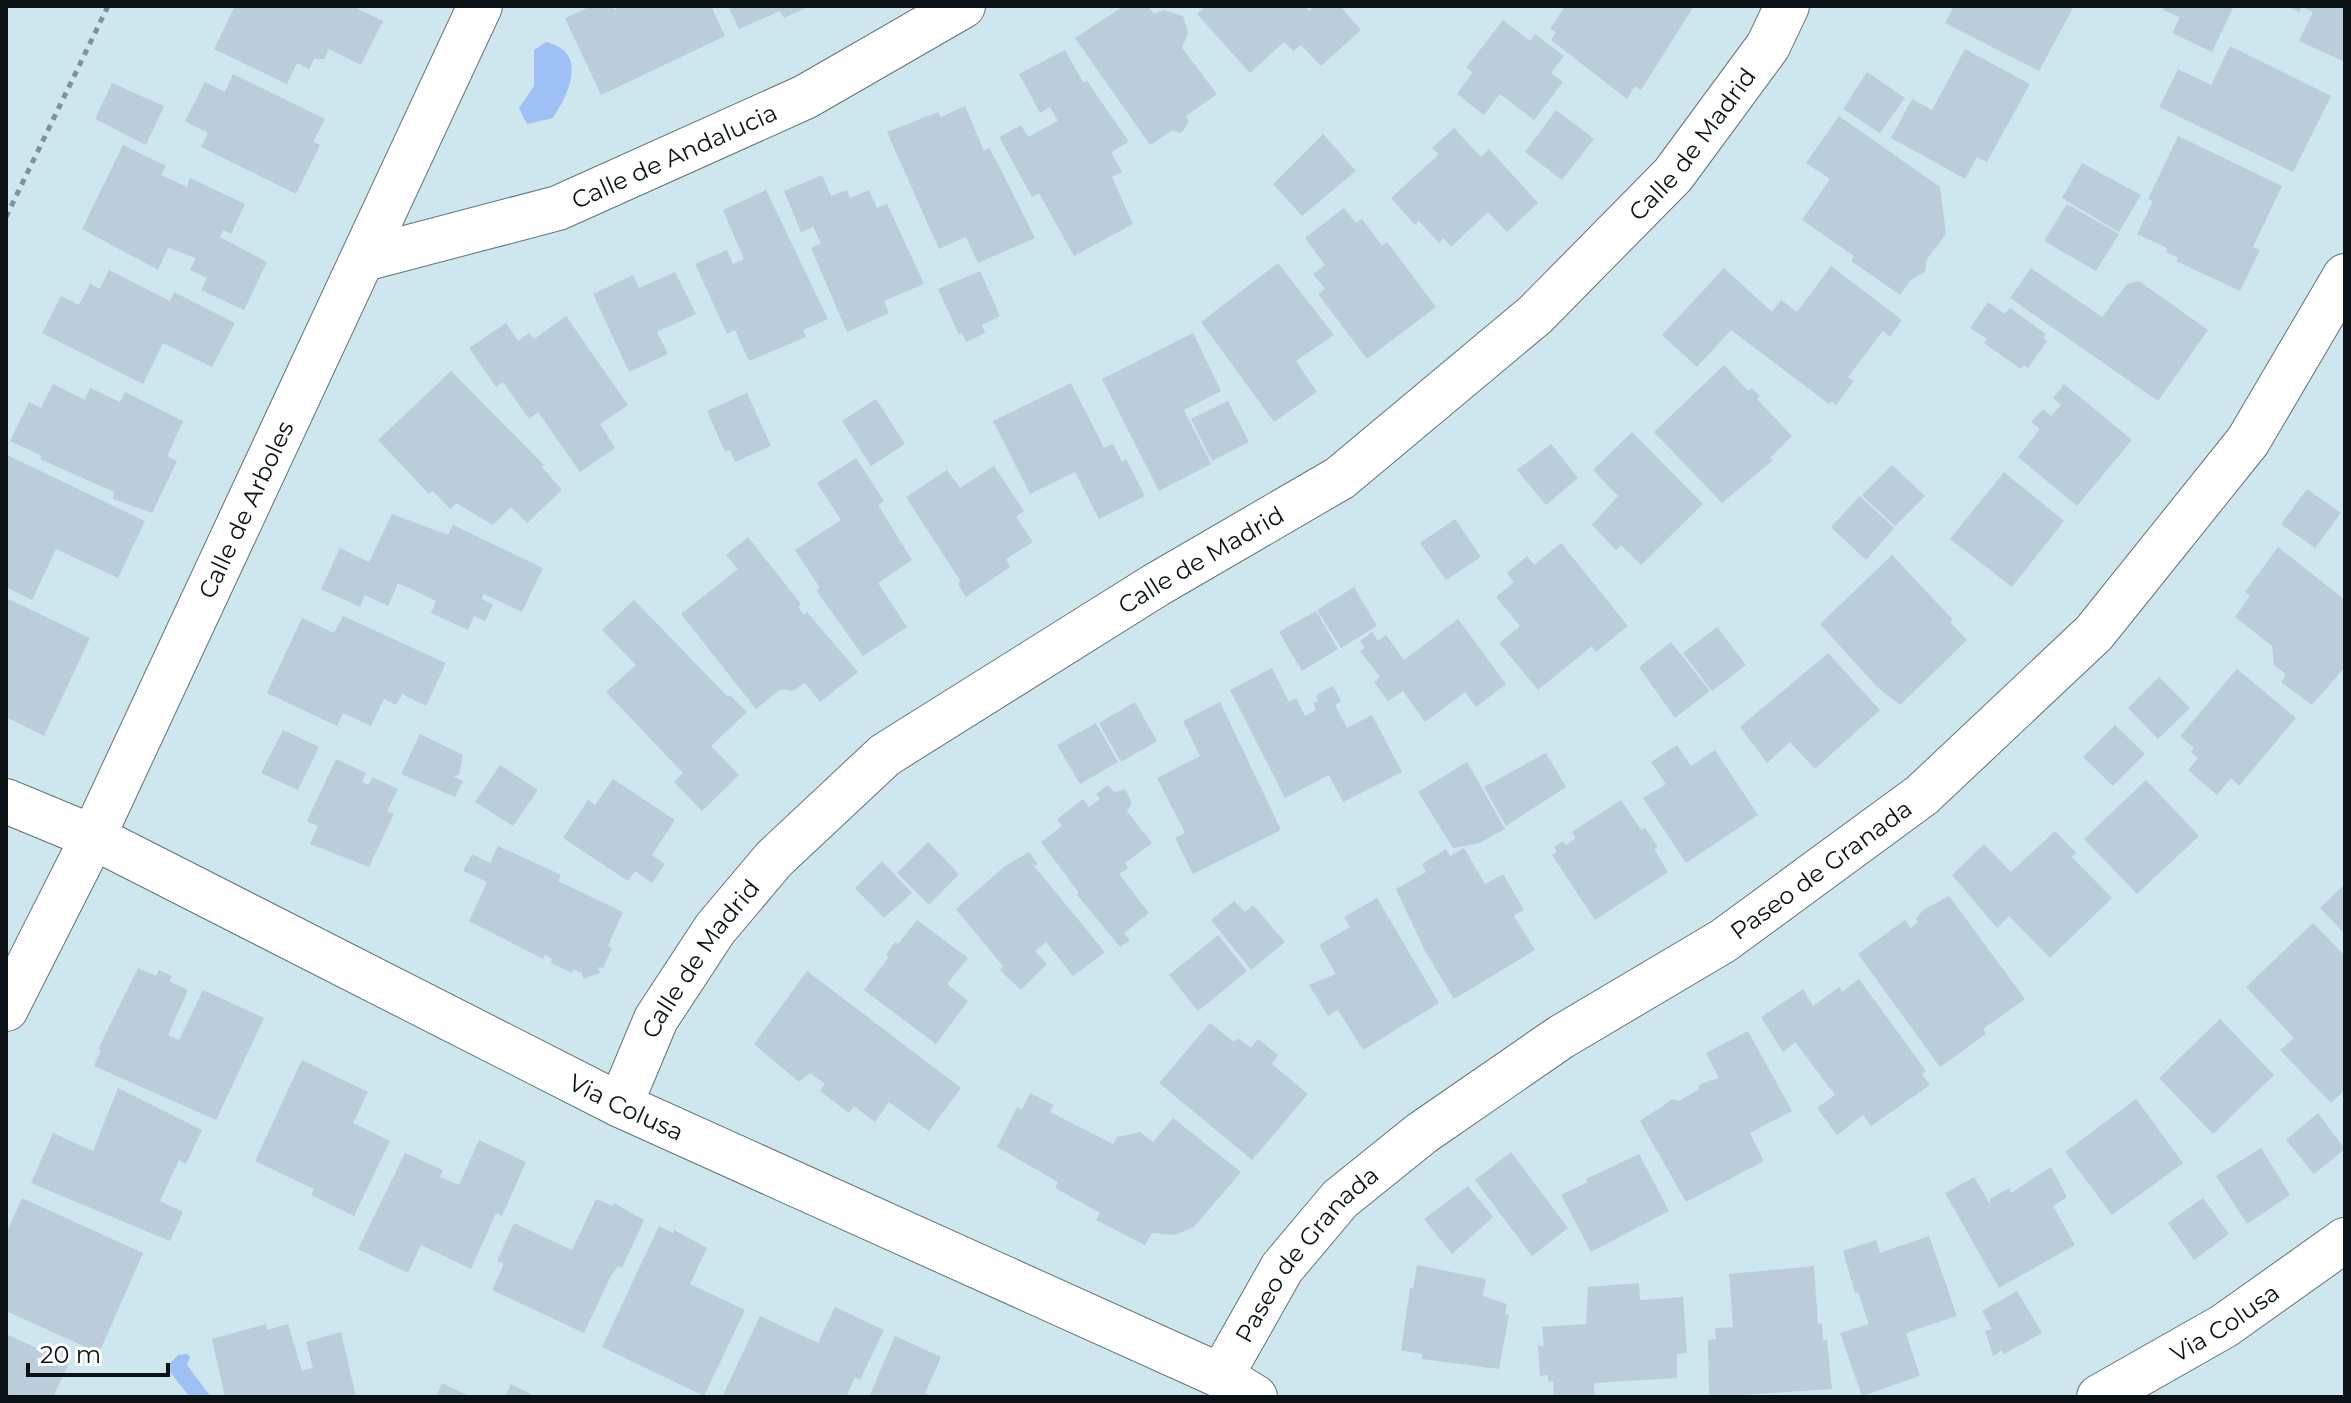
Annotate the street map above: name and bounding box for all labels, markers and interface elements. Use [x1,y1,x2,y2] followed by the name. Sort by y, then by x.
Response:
[1622,62,1762,226] street label: Calle de Madrid
[567,97,782,215] street label: Calle de Andalucia
[192,416,299,603] street label: Calle de Arboles
[1113,499,1289,620] street label: Calle de Madrid
[1724,793,1917,945] street label: Paseo de Granada
[635,873,765,1042] street label: Calle de Madrid
[564,1067,688,1146] street label: Via Colusa
[1229,1160,1384,1347] street label: Paseo de Granada
[2165,1277,2284,1368] street label: Via Colusa
[28,1327,168,1377] scale bar
[40,1340,101,1369] text: 20 m

